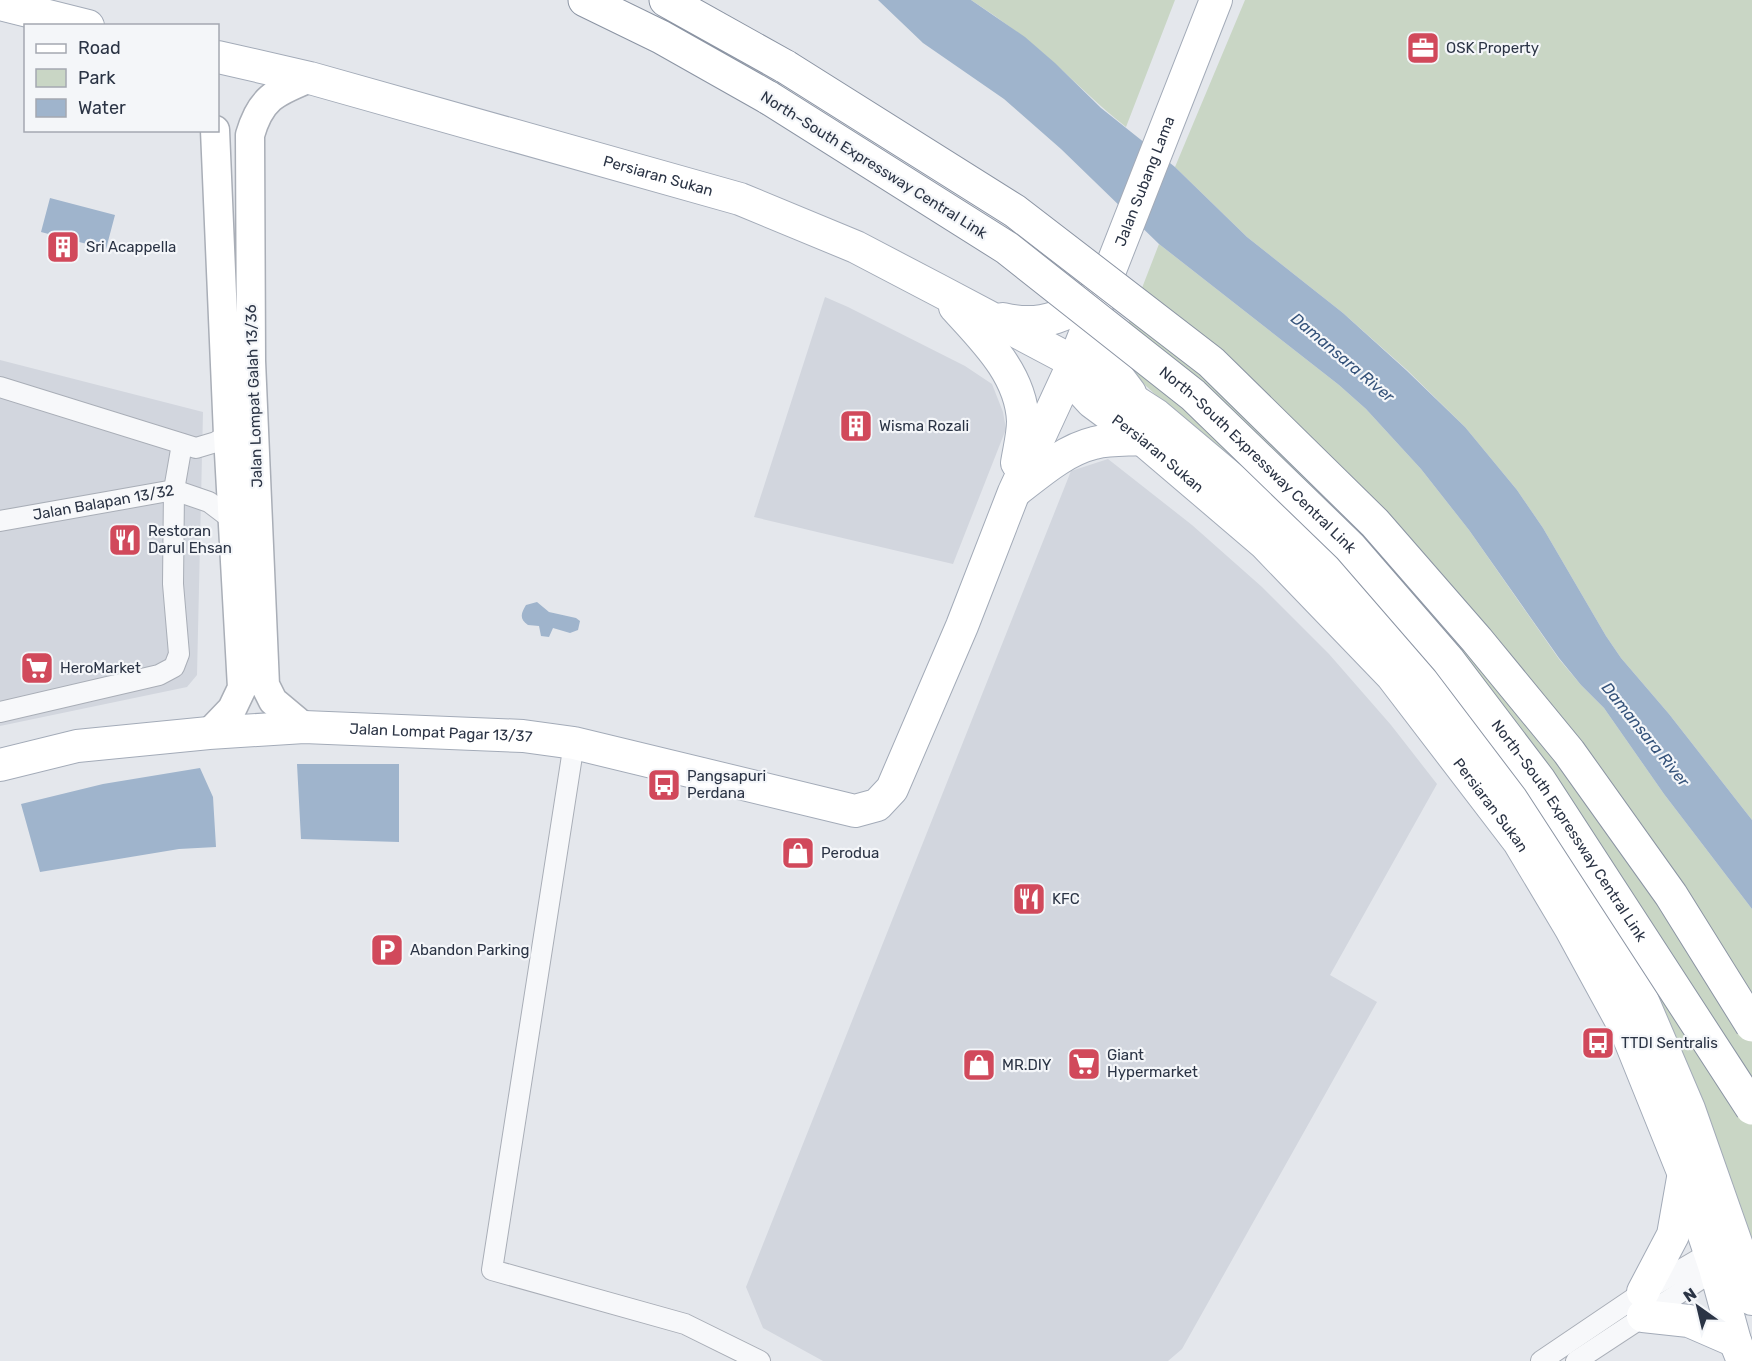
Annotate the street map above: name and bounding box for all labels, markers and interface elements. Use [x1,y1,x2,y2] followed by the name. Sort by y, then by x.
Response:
[24,24,219,132] legend
[1405,30,1441,66] office icon: OSK Property
[78,37,121,59] text: Road
[1446,39,1539,57] place label: OSK Property
[78,67,116,89] text: Park
[757,88,991,243] street label: North–South Expressway Central Link
[78,97,126,119] text: Water
[1111,114,1178,249] street label: Jalan Subang Lama
[601,152,715,200] street label: Persiaran Sukan
[45,229,81,265] building icon: Sri Acappella
[86,238,176,256] place label: Sri Acappella
[242,304,266,488] street label: Jalan Lompat Galah 13/36
[1287,309,1399,407] water label: Damansara River
[1156,363,1360,557] street label: North–South Expressway Central Link
[838,408,874,444] building icon: Wisma Rozali
[1108,411,1207,496] street label: Persiaran Sukan
[879,417,969,435] place label: Wisma Rozali
[31,481,176,524] street label: Jalan Balapan 13/32
[107,522,143,558] restaurant icon: Restoran Darul Ehsan
[148,522,232,557] place label: Restoran Darul Ehsan
[19,650,55,686] supermarket icon: HeroMarket
[60,659,141,677] place label: HeroMarket
[1598,678,1694,791] water label: Damansara River
[1488,716,1651,945] street label: North–South Expressway Central Link
[349,720,534,746] street label: Jalan Lompat Pagar 13/37
[1449,755,1532,855] street label: Persiaran Sukan
[646,767,682,803] bus stop icon: Pangsapuri Perdana
[687,767,766,802] place label: Pangsapuri Perdana
[780,835,816,871] shop icon: Perodua
[821,844,879,862] place label: Perodua
[1011,881,1047,917] restaurant icon: KFC
[1052,890,1080,908] place label: KFC
[369,932,405,968] parking icon: Abandon Parking
[410,941,530,959] place label: Abandon Parking
[1580,1025,1616,1061] bus stop icon: TTDI Sentralis
[1621,1034,1718,1052] place label: TTDI Sentralis
[1066,1046,1102,1082] supermarket icon: Giant Hypermarket
[1107,1046,1198,1081] place label: Giant Hypermarket
[961,1047,997,1083] shop icon: MR.DIY
[1002,1056,1052,1074] place label: MR.DIY
[1668,1277,1728,1337] north arrow
[1680,1284,1700,1306] text: N

